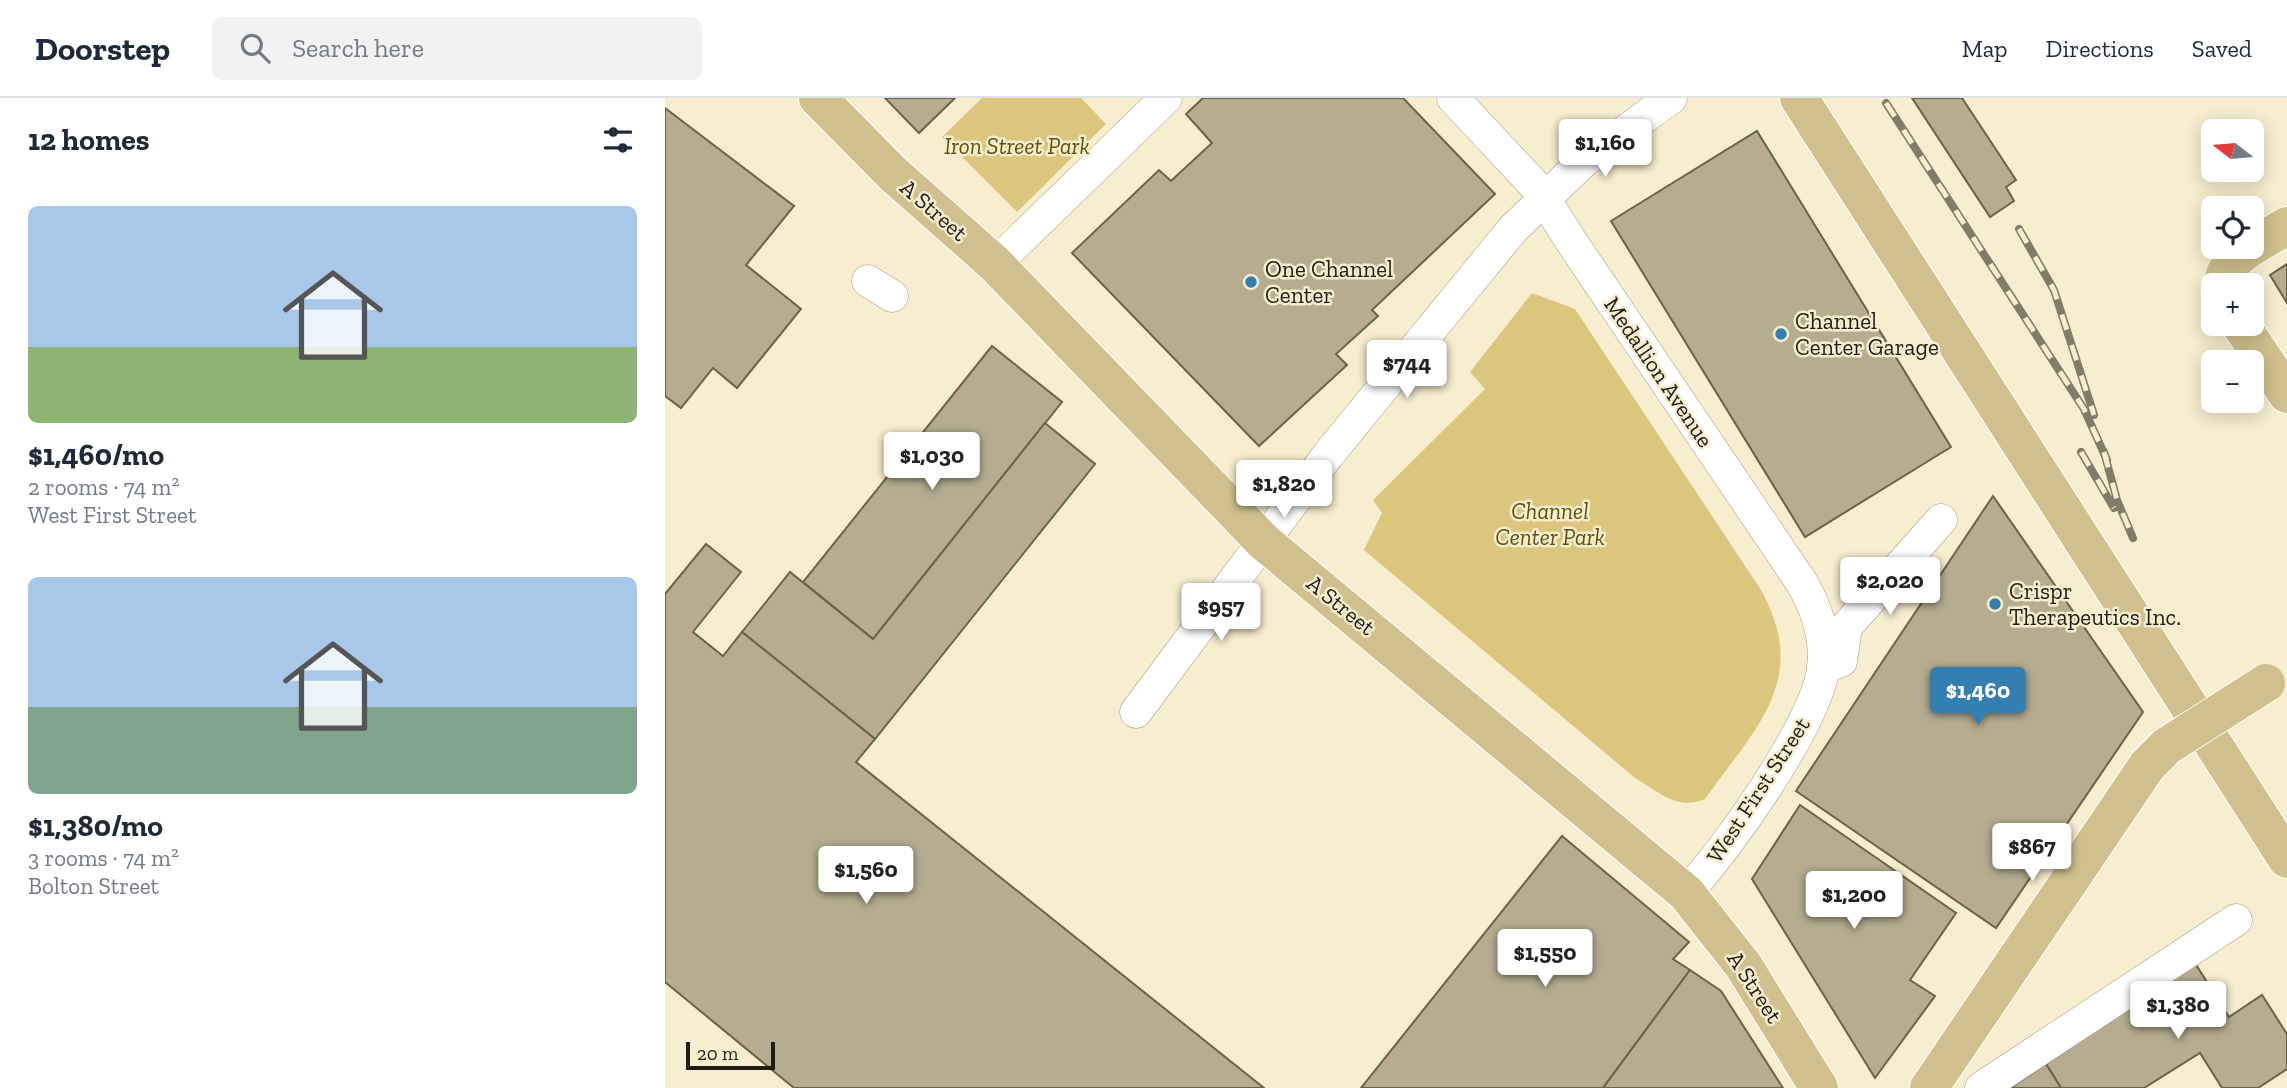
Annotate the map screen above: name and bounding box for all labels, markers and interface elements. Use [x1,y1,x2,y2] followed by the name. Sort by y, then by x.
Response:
[212,17,702,80] search box
[35,29,170,68] text: Doorstep
[236,29,274,67] icon: search
[292,32,424,64] text: Search here
[1962,34,2008,63] text: Map
[2046,34,2154,63] text: Directions
[2192,34,2252,63] text: Saved
[2201,119,2265,182] north arrow
[2201,119,2264,413] map controls
[1548,120,1662,179] pin: $1,160
[599,121,637,159] icon: filters
[28,122,150,158] text: 12 homes
[1575,128,1635,156] text: $1,160
[944,132,1090,160] park label: Iron Street Park
[895,173,974,247] street label: A Street
[2201,196,2264,259] button: locate
[270,252,396,378] icon: home
[1265,255,1393,309] place label: One Channel Center
[2201,273,2264,336] button: +
[1243,274,1259,290] marker: One Channel Center
[1598,291,1720,453] street label: Medallion Avenue
[1795,307,1939,361] place label: Channel Center Garage
[1773,326,1789,342] marker: Channel Center Garage
[1366,341,1448,400] pin: $744
[1383,349,1431,377] text: $744
[2201,350,2264,413] button: −
[875,432,989,492] pin: $1,030
[28,437,164,473] text: $1,460/mo
[900,441,964,469] text: $1,030
[1227,460,1341,520] pin: $1,820
[1252,469,1316,497] text: $1,820
[28,473,179,501] text: 2 rooms · 74 m²
[1495,497,1605,551] park label: Channel Center Park
[28,501,196,529] text: West First Street
[1833,558,1947,617] pin: $2,020
[1856,566,1924,594] text: $2,020
[1301,569,1381,641] street label: A Street
[2009,577,2181,631] place label: Crispr Therapeutics Inc.
[1180,584,1262,643] pin: $957
[1198,592,1245,620] text: $957
[1987,596,2003,612] marker: Crispr Therapeutics Inc.
[270,623,396,749] icon: home
[1921,668,2035,727] pin: $1,460
[1946,676,2010,704] text: $1,460
[1700,711,1816,868] street label: West First Street
[28,808,163,844] text: $1,380/mo
[1991,824,2073,883] pin: $867
[2008,832,2056,860] text: $867
[28,844,179,872] text: 3 rooms · 74 m²
[809,846,923,906] pin: $1,560
[834,855,898,883] text: $1,560
[28,872,159,900] text: Bolton Street
[1797,872,1911,931] pin: $1,200
[1822,880,1886,908] text: $1,200
[1488,930,1602,989] pin: $1,550
[1514,938,1576,966] text: $1,550
[1721,946,1789,1029] street label: A Street
[2121,982,2235,1041] pin: $1,380
[2146,990,2210,1018] text: $1,380
[686,1039,775,1071] scale bar
[697,1042,738,1065] text: 20 m

